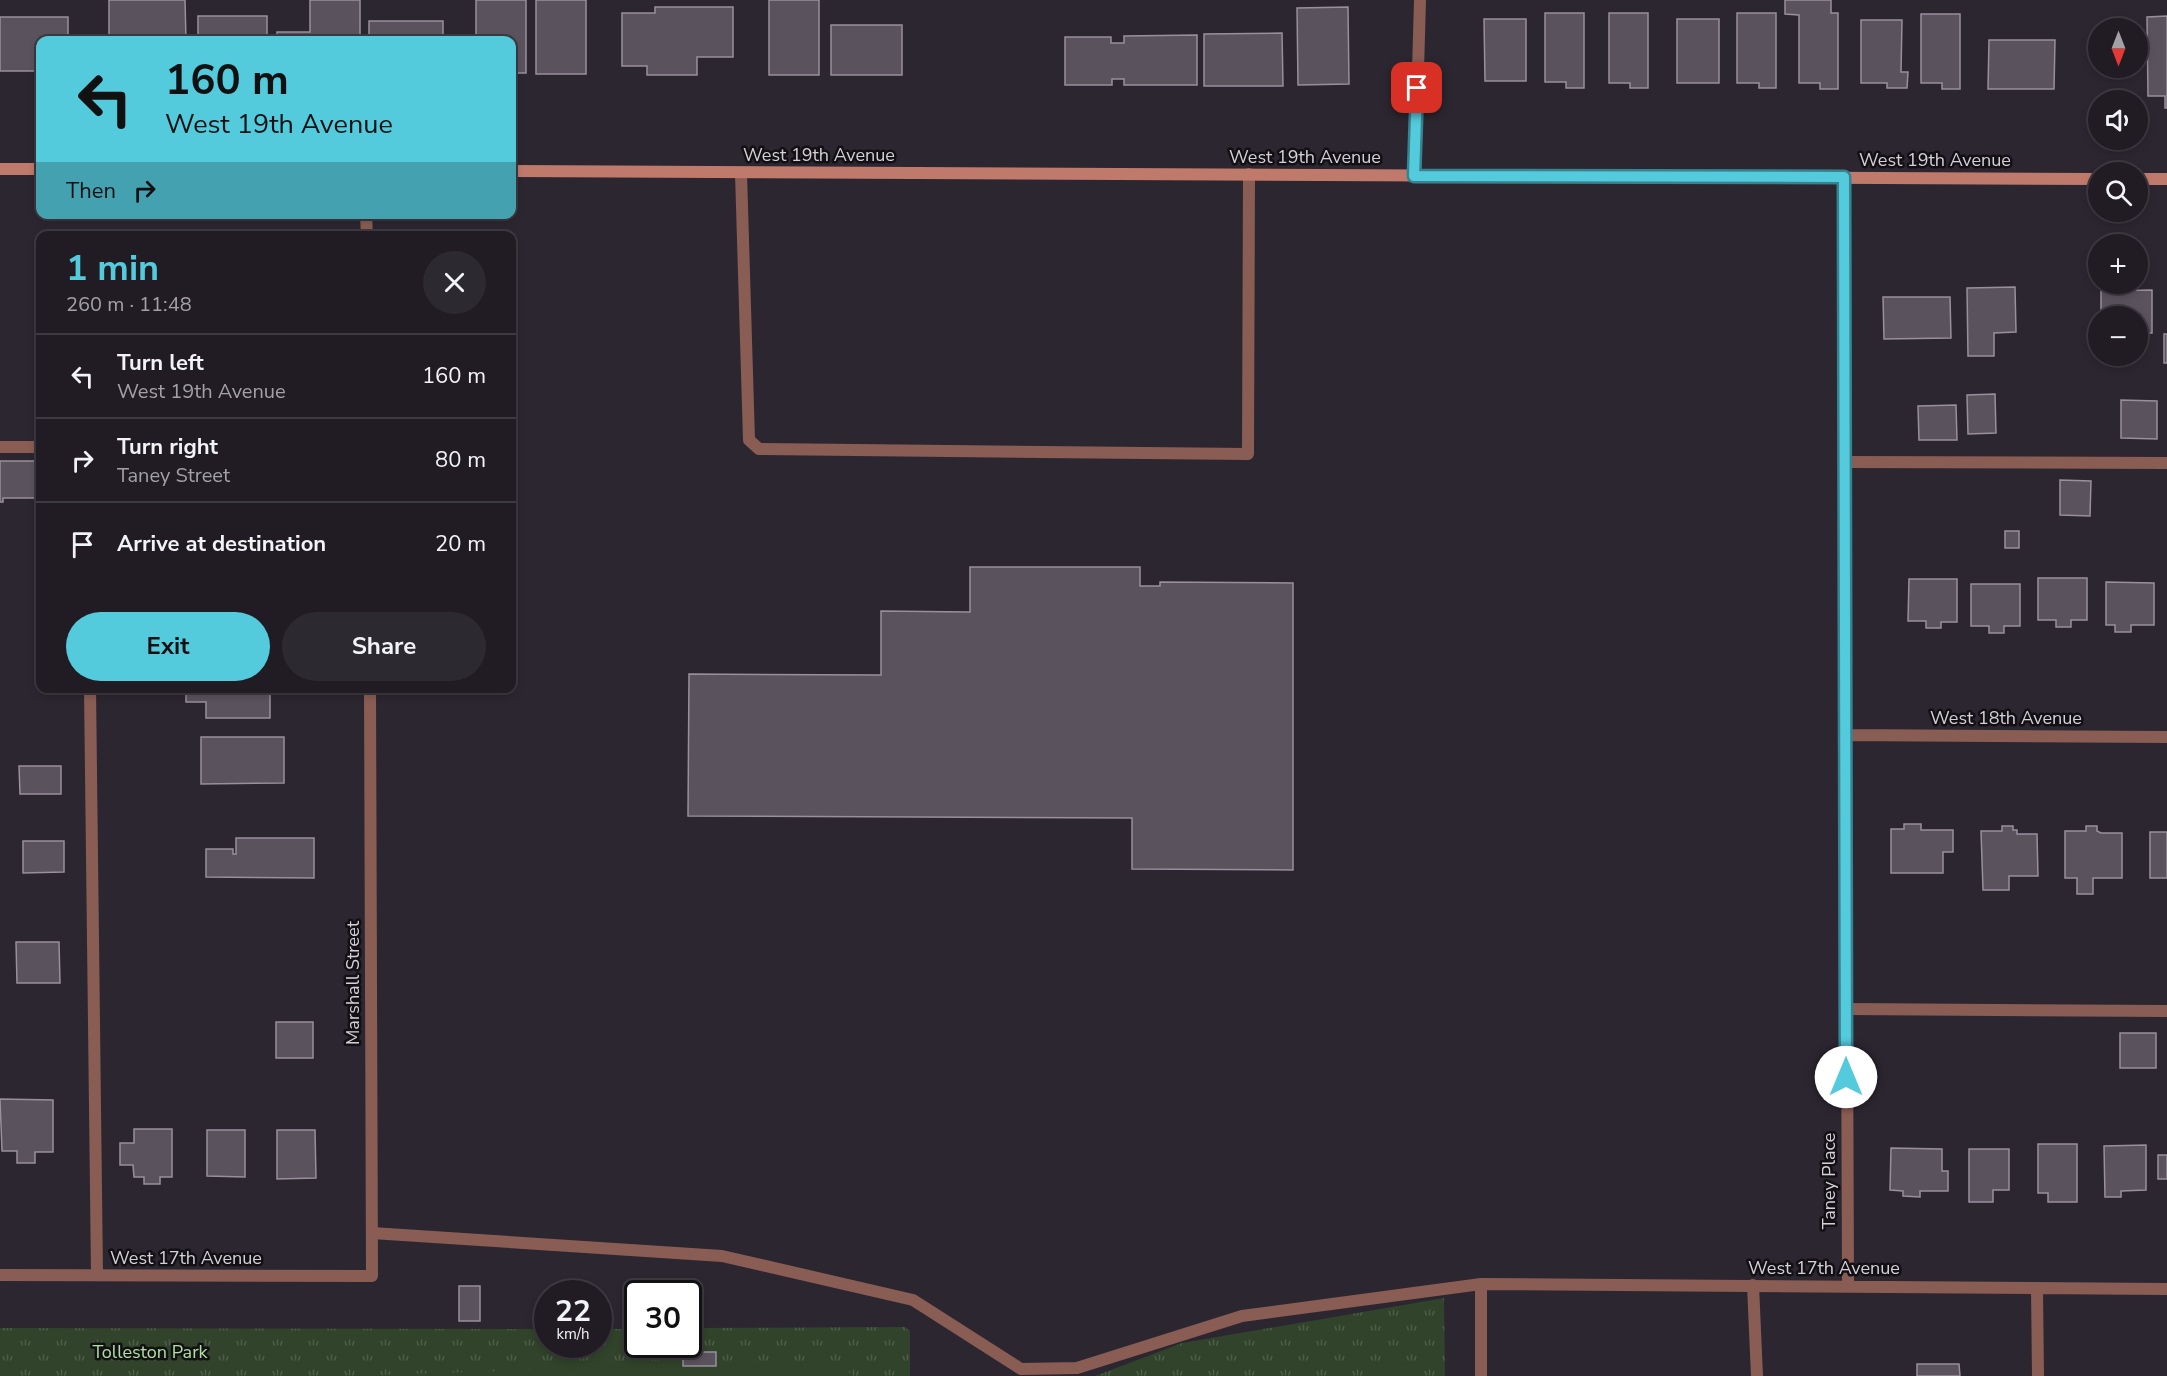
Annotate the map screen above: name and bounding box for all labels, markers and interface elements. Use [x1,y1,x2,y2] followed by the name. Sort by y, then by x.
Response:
[2088,18,2148,78] north arrow
[2088,18,2148,366] map controls
[165,52,289,109] text: 160 m
[66,60,144,138] icon: left
[1391,62,1442,113] pin
[1400,71,1433,104] icon: arrive
[2088,90,2148,150] button: sound
[165,106,393,143] text: West 19th Avenue
[743,143,895,167] street label: West 19th Avenue
[1229,145,1381,169] street label: West 19th Avenue
[1859,148,2011,172] street label: West 19th Avenue
[2088,162,2148,222] button: search
[128,174,161,207] icon: right
[66,176,116,206] text: Then
[2088,234,2148,294] button: +
[66,244,159,293] text: 1 min
[423,251,486,314] button: close
[66,291,192,318] text: 260 m · 11:48
[2088,306,2148,366] button: −
[117,348,204,378] text: Turn left
[66,360,99,393] icon: left
[422,361,486,391] text: 160 m
[117,378,286,405] text: West 19th Avenue
[117,432,218,462] text: Turn right
[66,444,99,477] icon: right
[435,445,486,475] text: 80 m
[117,462,230,489] text: Taney Street
[66,528,99,561] icon: arrive
[117,529,326,559] text: Arrive at destination
[435,529,486,559] text: 20 m
[66,612,270,681] button: Exit
[282,612,486,681] button: Share
[1930,706,2082,730] street label: West 18th Avenue
[341,920,365,1045] street label: Marshall Street
[1814,1045,1878,1109] position arrow
[1817,1133,1841,1229] street label: Taney Place
[110,1246,262,1270] street label: West 17th Avenue
[1748,1256,1900,1280] street label: West 17th Avenue
[624,1280,702,1358] speed limit sign: 30
[555,1291,591,1332] text: 22
[556,1324,590,1344] text: km/h
[92,1340,209,1364] park label: Tolleston Park

